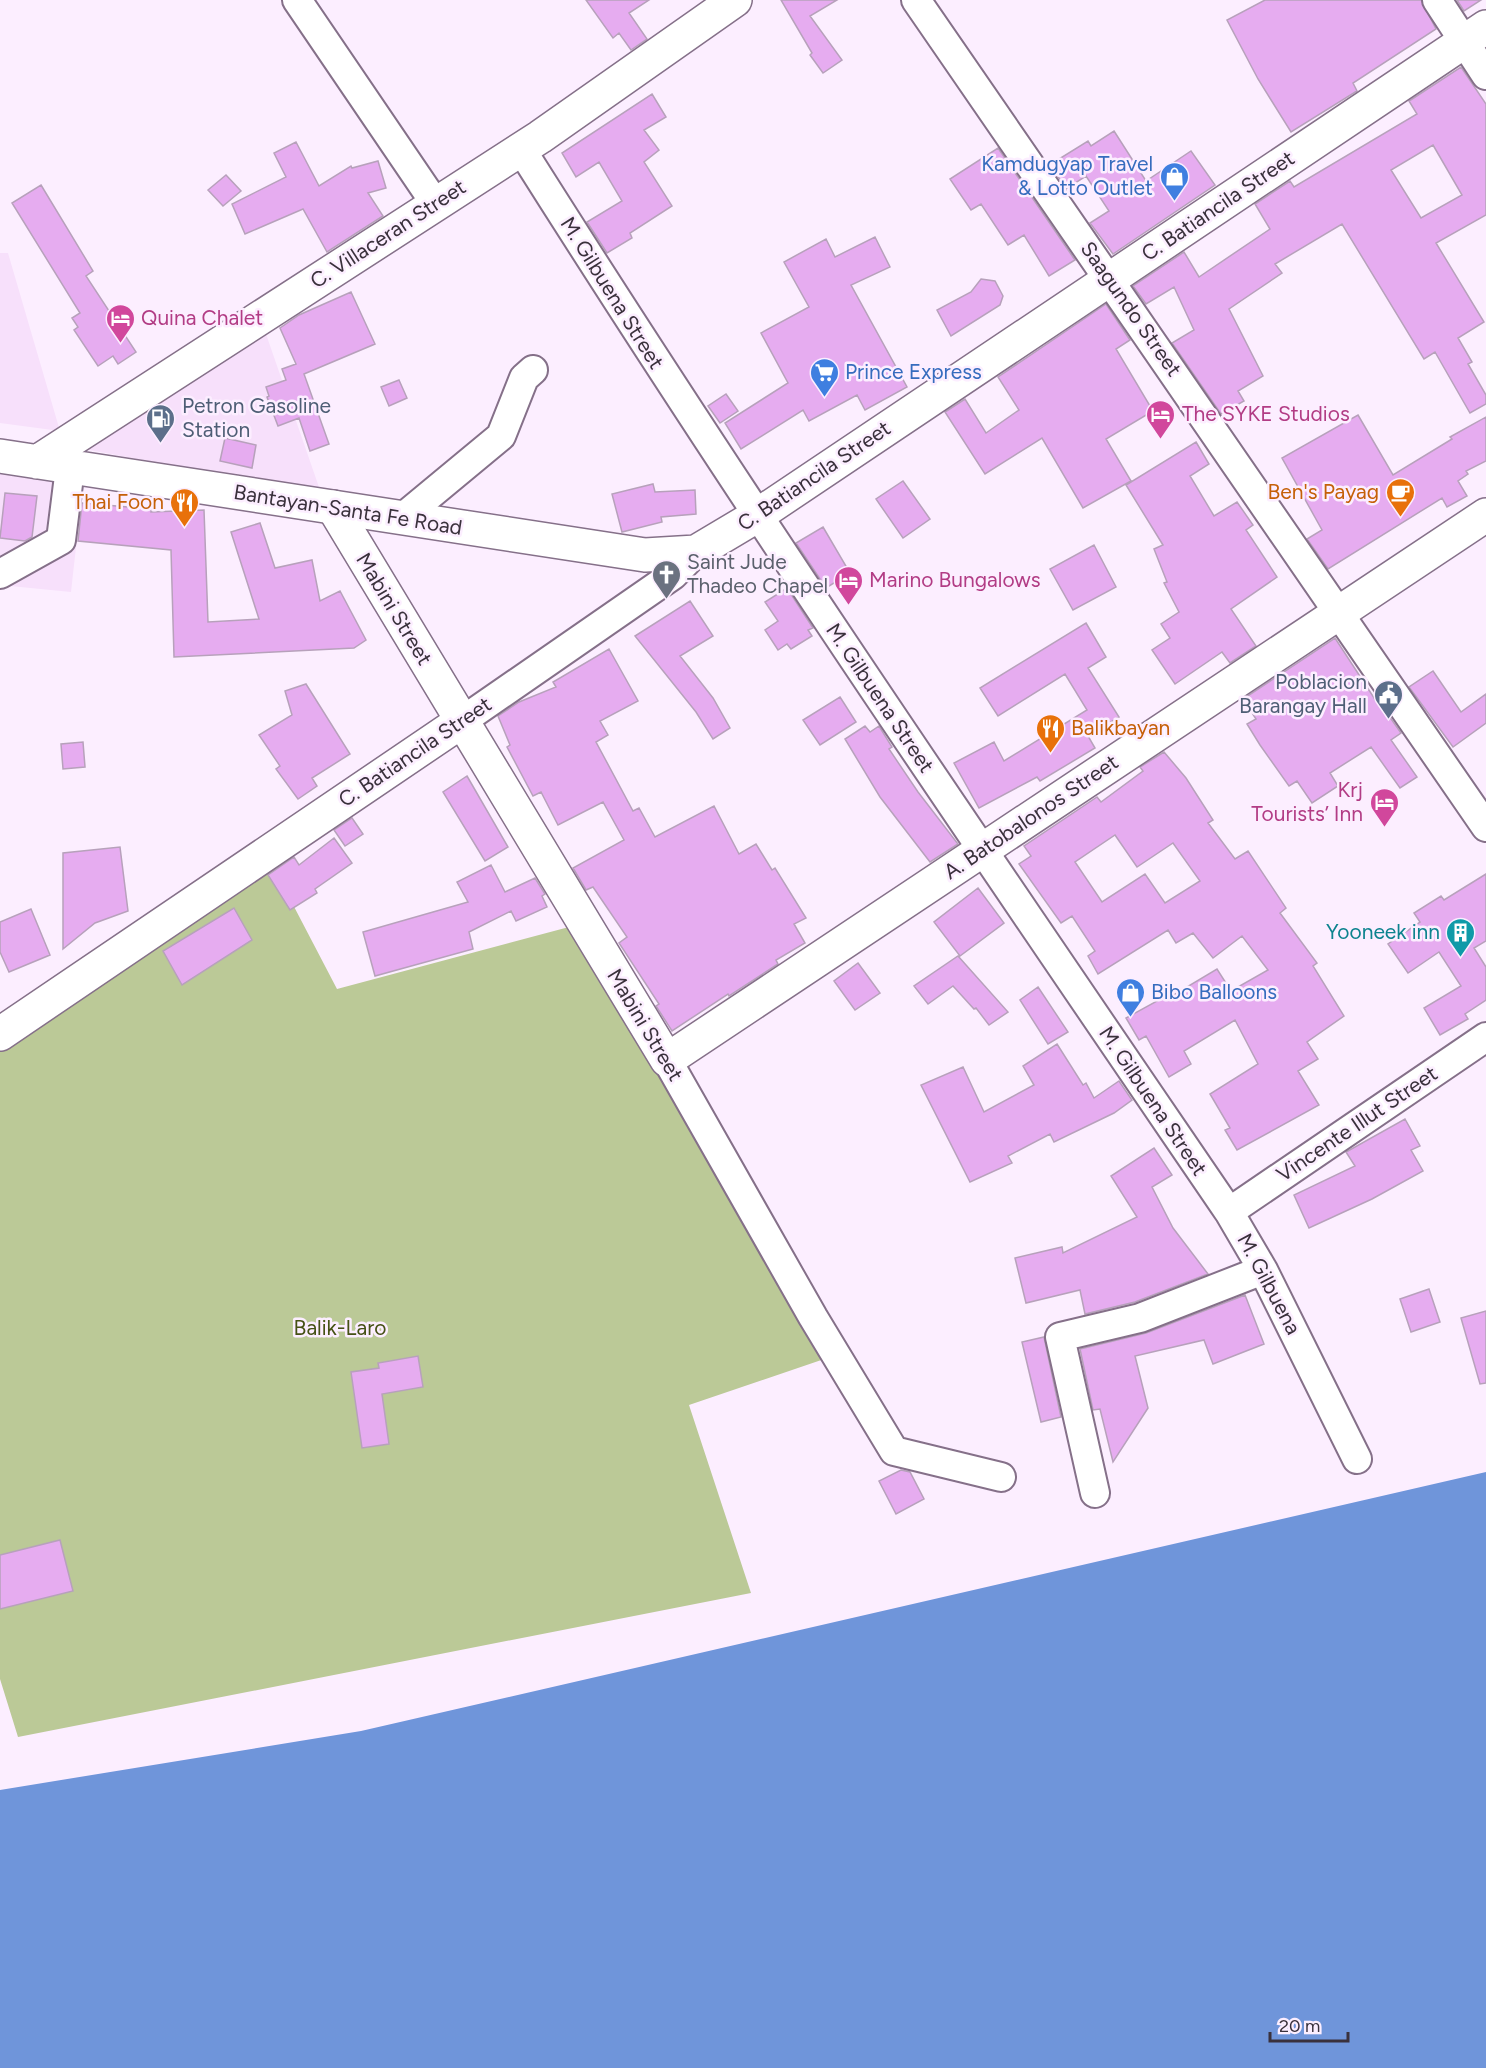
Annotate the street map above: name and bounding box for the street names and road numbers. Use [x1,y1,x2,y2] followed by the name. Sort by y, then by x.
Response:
[1137,145,1299,266] street label: C. Batiancila Street
[305,174,470,293] street label: C. Villaceran Street
[556,212,669,373] street label: M. Gilbuena Street
[1076,237,1187,381] street label: Saagundo Street
[733,415,895,536] street label: C. Batiancila Street
[232,479,464,540] street label: Bantayan-Santa Fe Road
[351,548,438,669] street label: Mabini Street
[821,618,940,777] street label: M. Gilbuena Street
[334,691,496,812] street label: C. Batiancila Street
[939,749,1123,884] street label: A. Batobalonos Street
[602,964,689,1085] street label: Mabini Street
[1094,1021,1213,1180] street label: M. Gilbuena Street
[1271,1060,1442,1187] street label: Vincente Illut Street
[1232,1229,1306,1339] street label: M. Gilbuena

